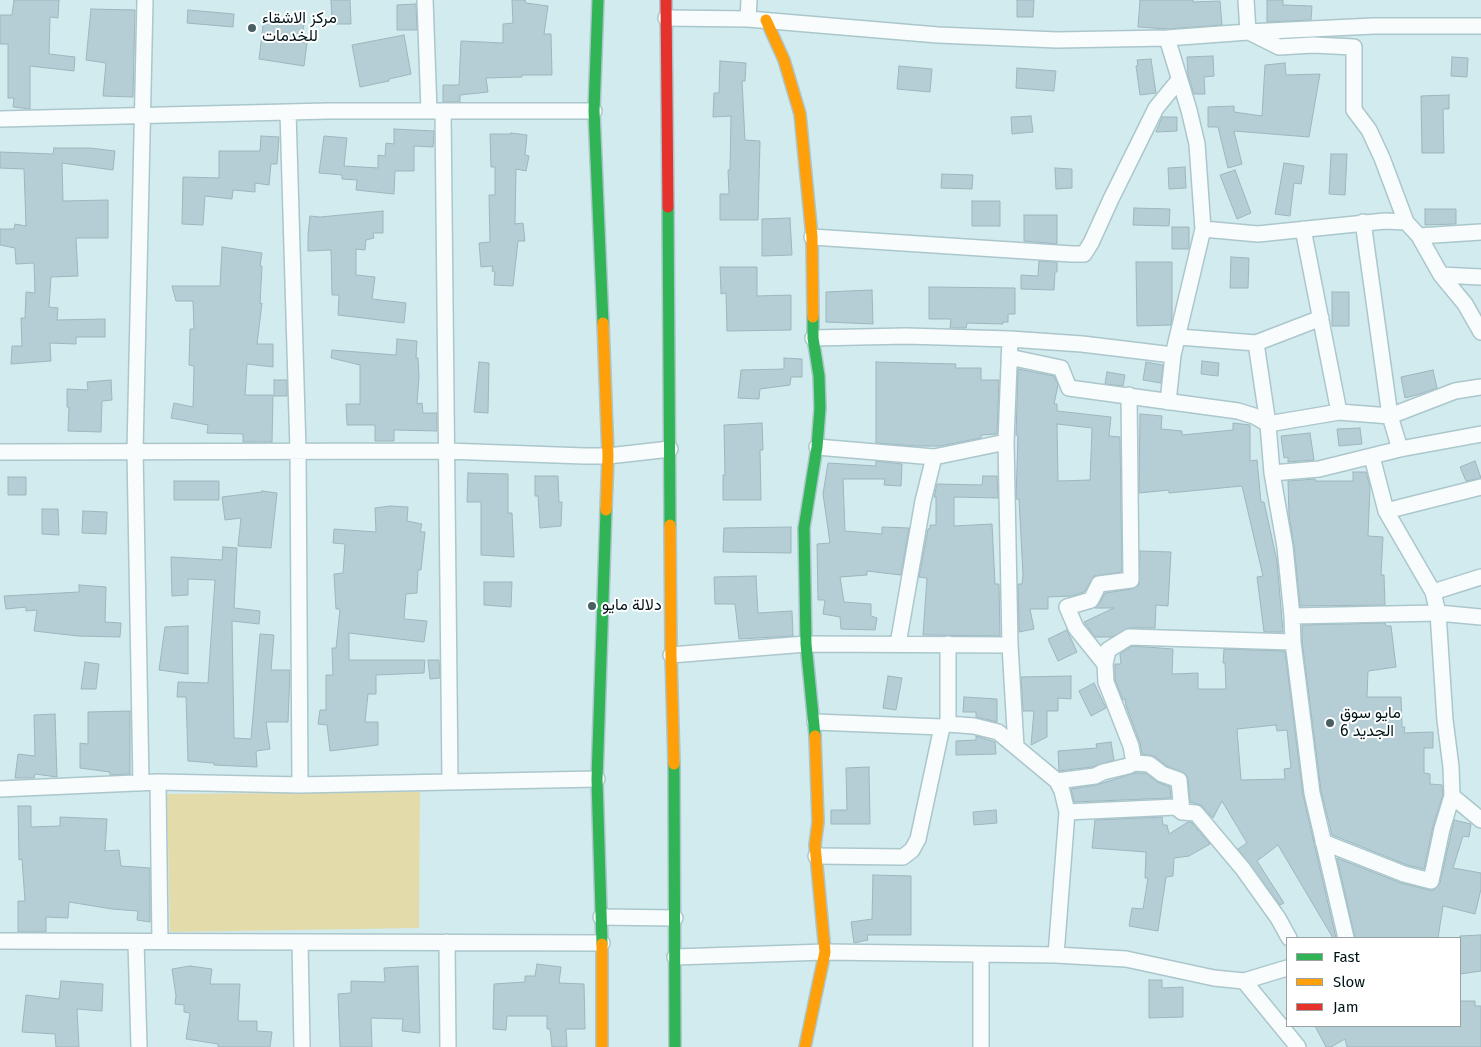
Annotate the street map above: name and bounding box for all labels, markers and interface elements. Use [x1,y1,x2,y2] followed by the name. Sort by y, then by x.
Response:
[262,9,337,47] place label: مركز الاشقاء للخدمات
[246,22,258,34] marker: مركز الاشقاء للخدمات
[602,596,662,616] place label: دلالة مايو
[586,600,598,612] marker: دلالة مايو
[1340,704,1401,742] place label: مايو سوق 6 الجديد
[1324,717,1336,729] marker: مايو سوق 6 الجديد
[1286,937,1461,1027] legend
[1333,948,1360,966] text: Fast
[1333,973,1365,991] text: Slow
[1333,998,1359,1016] text: Jam

